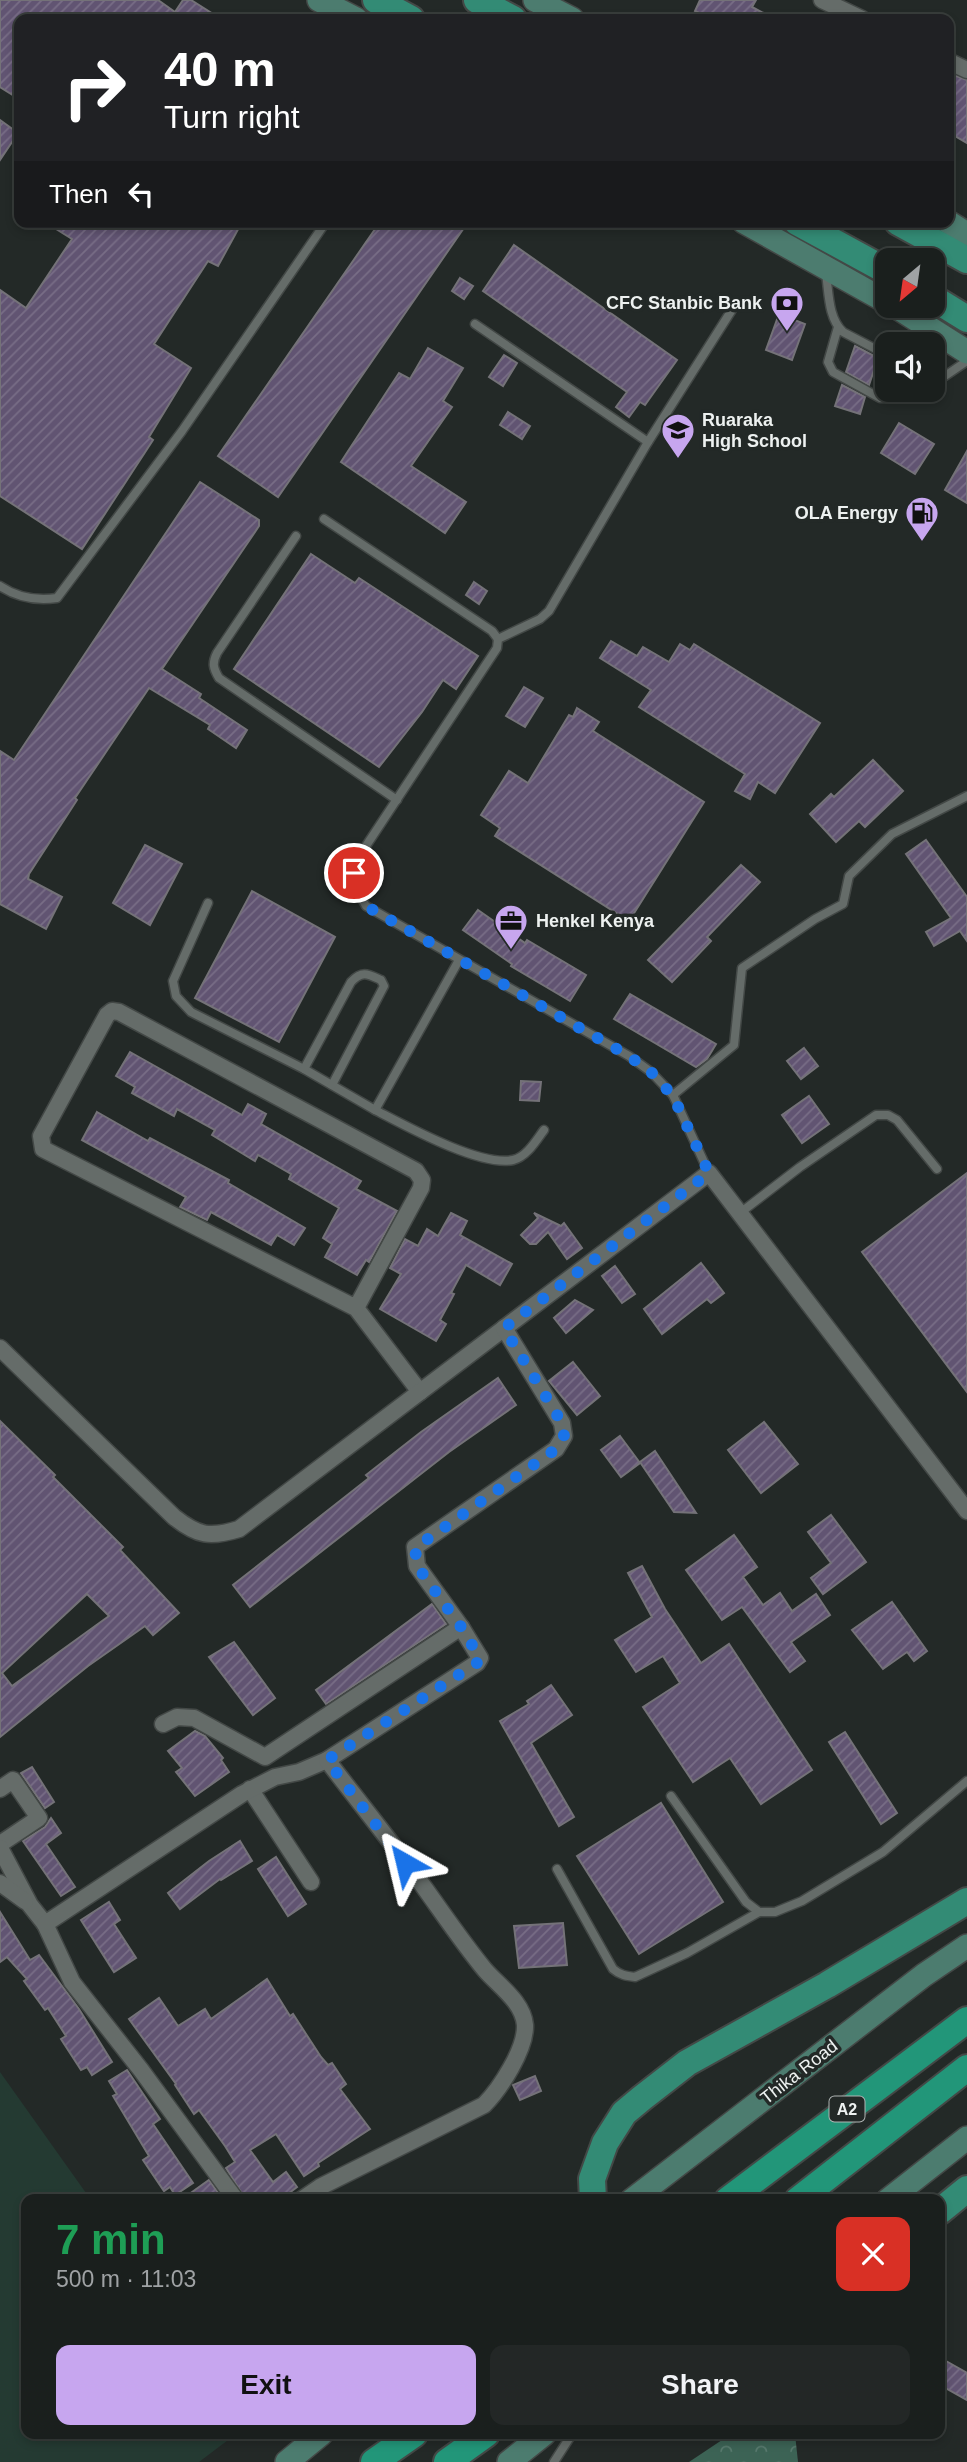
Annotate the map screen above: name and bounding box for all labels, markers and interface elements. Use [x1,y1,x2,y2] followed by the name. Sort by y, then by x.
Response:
[49,42,140,133] icon: right
[164,42,276,96] text: 40 m
[164,99,300,135] text: Turn right
[122,175,160,213] icon: left
[49,179,108,209] text: Then
[875,248,945,318] north arrow
[875,248,945,402] map controls
[768,284,806,333] bank icon: CFC Stanbic Bank
[606,293,763,313] place label: CFC Stanbic Bank
[875,332,945,402] button: sound
[702,410,807,451] place label: Ruaraka High School
[659,411,697,460] school or university icon: Ruaraka High School
[903,494,941,543] fuel station icon: OLA Energy
[795,503,898,523] place label: OLA Energy
[324,843,384,903] pin
[335,854,373,892] icon: arrive
[492,902,530,951] office icon: Henkel Kenya
[536,911,655,931] place label: Henkel Kenya
[368,1826,442,1900] position arrow
[757,2036,841,2108] street label: Thika Road
[830,2096,864,2122] road number: A2
[56,2216,166,2263] text: 7 min
[836,2217,910,2291] button: close
[56,2266,196,2292] text: 500 m · 11:03
[56,2345,476,2425] button: Exit
[490,2345,910,2425] button: Share

